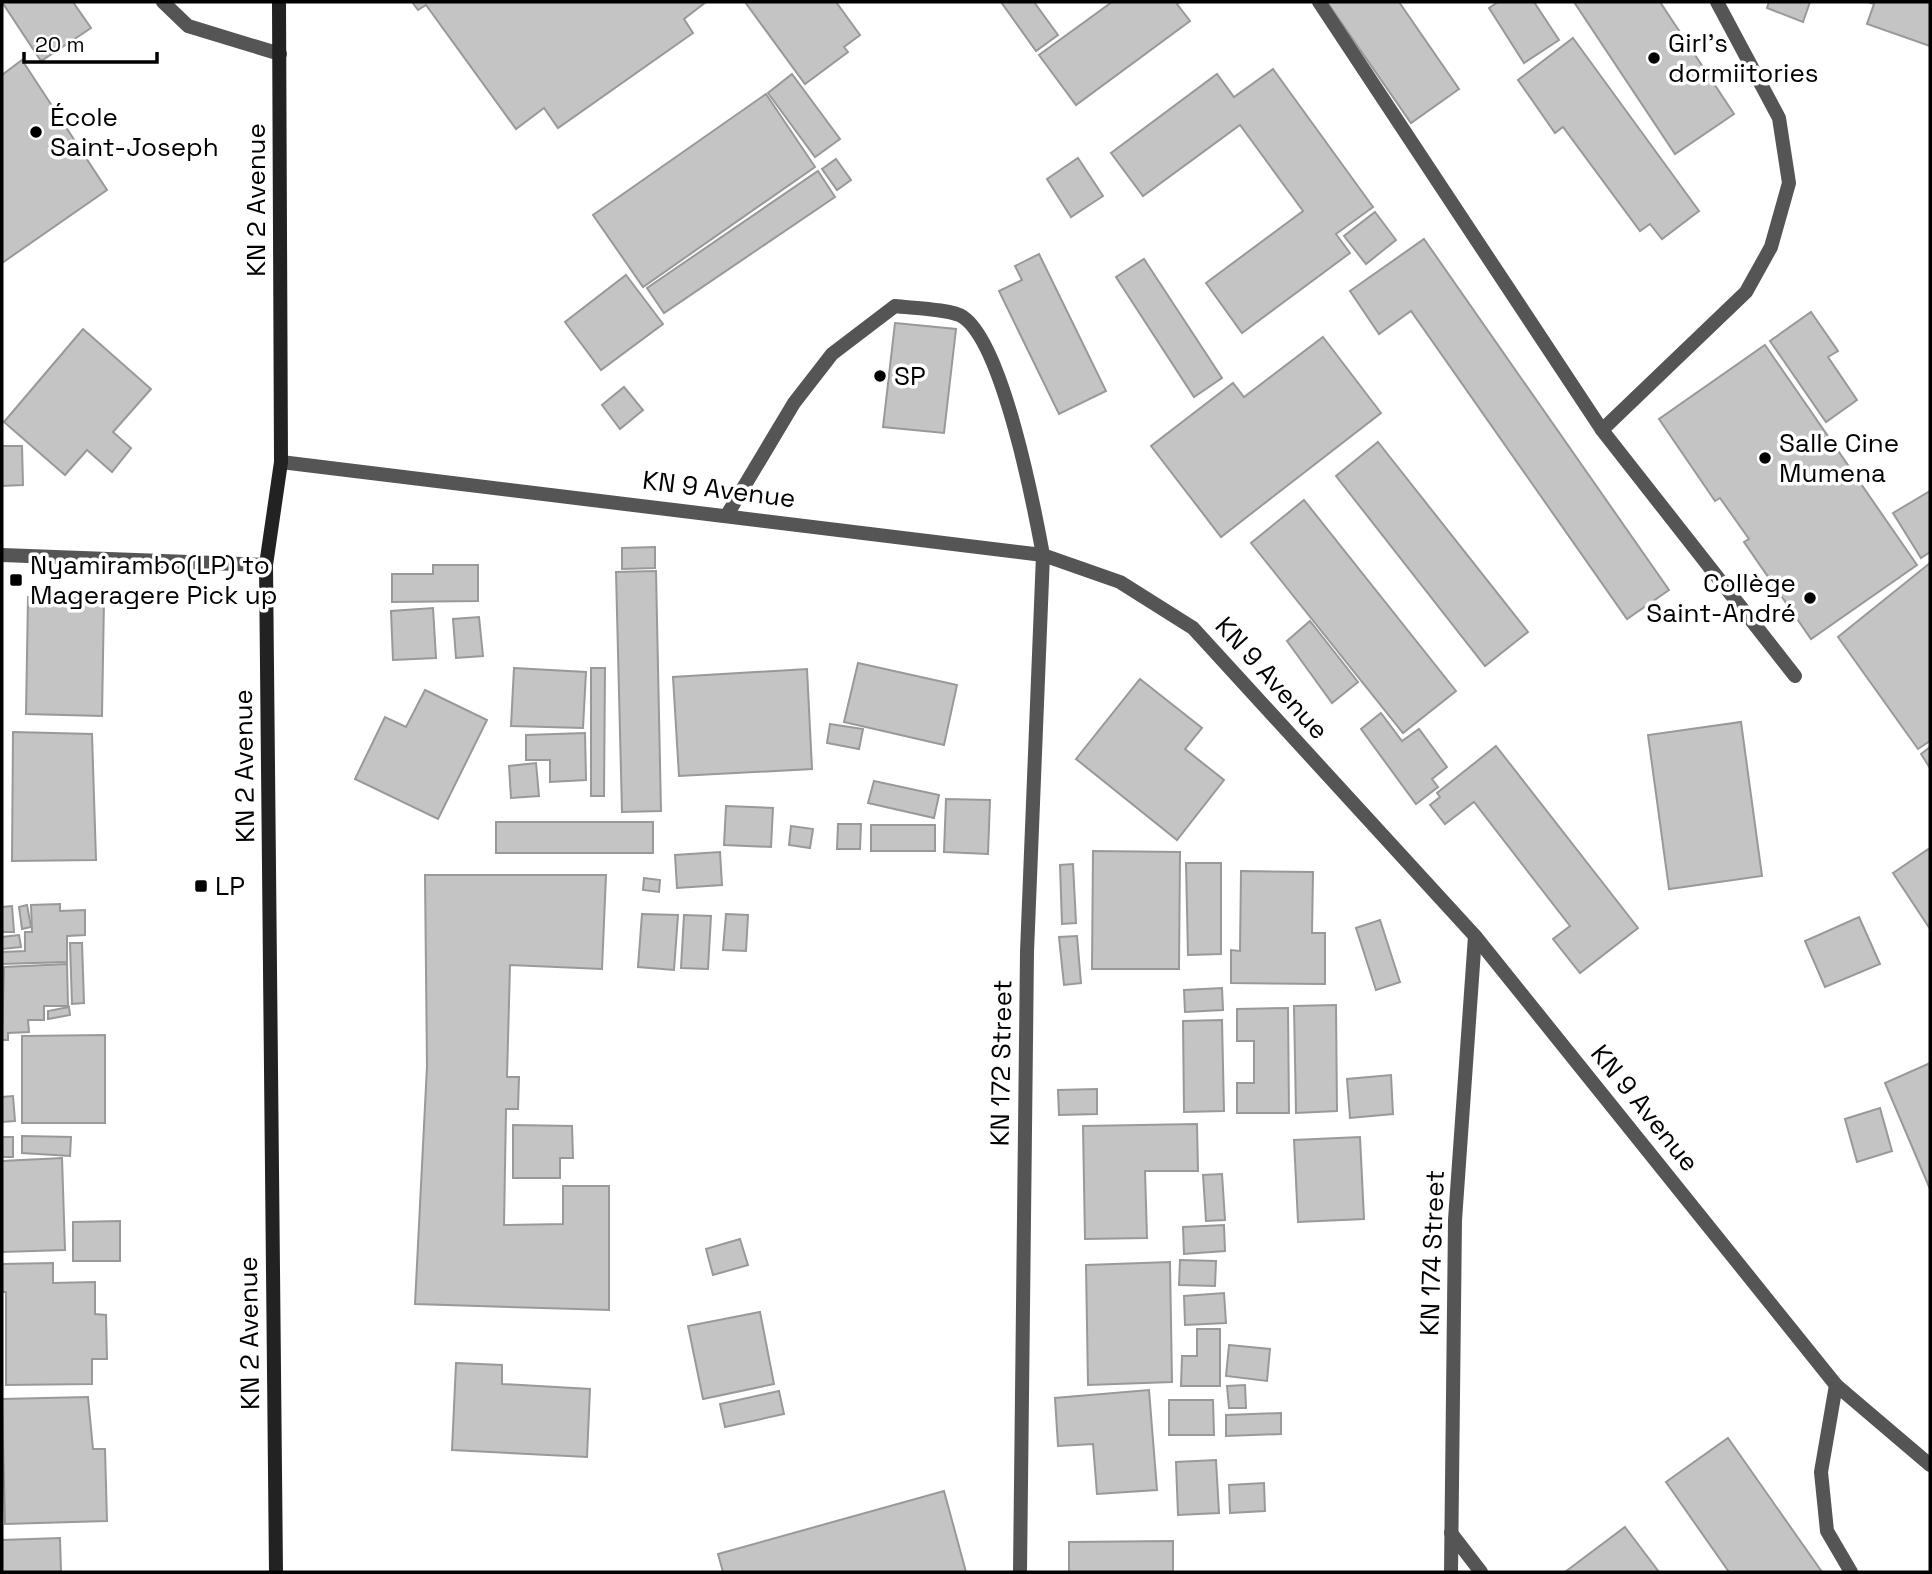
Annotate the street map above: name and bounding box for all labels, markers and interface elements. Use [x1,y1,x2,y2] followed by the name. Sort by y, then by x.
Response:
[24,21,158,65] scale bar
[1668,26,1819,90] place label: Girl's dormiitories
[35,31,85,58] text: 20 m
[1646,50,1662,66] marker: Girl's dormiitories
[50,100,219,164] place label: École Saint-Joseph
[239,123,273,277] street label: KN 2 Avenue
[28,124,44,140] marker: École Saint-Joseph
[894,359,926,393] place label: SP
[872,368,888,384] marker: SP
[1779,426,1899,490] place label: Salle Cine Mumena
[1757,450,1773,466] marker: Salle Cine Mumena
[641,463,797,515] street label: KN 9 Avenue
[30,548,278,612] place label: Nyamirambo(LP) to Mageragere Pick up
[1646,566,1796,630] place label: Collège Saint-André
[8,572,24,588] marker: Nyamirambo(LP) to Mageragere Pick up
[1802,590,1818,606] marker: Collège Saint-André
[1208,609,1336,747] street label: KN 9 Avenue
[226,689,262,843] street label: KN 2 Avenue
[215,869,245,903] place label: LP
[193,878,209,894] marker: LP
[983,979,1019,1147] street label: KN 172 Street
[1583,1038,1707,1178] street label: KN 9 Avenue
[1412,1169,1452,1337] street label: KN 174 Street
[231,1256,267,1410] street label: KN 2 Avenue

